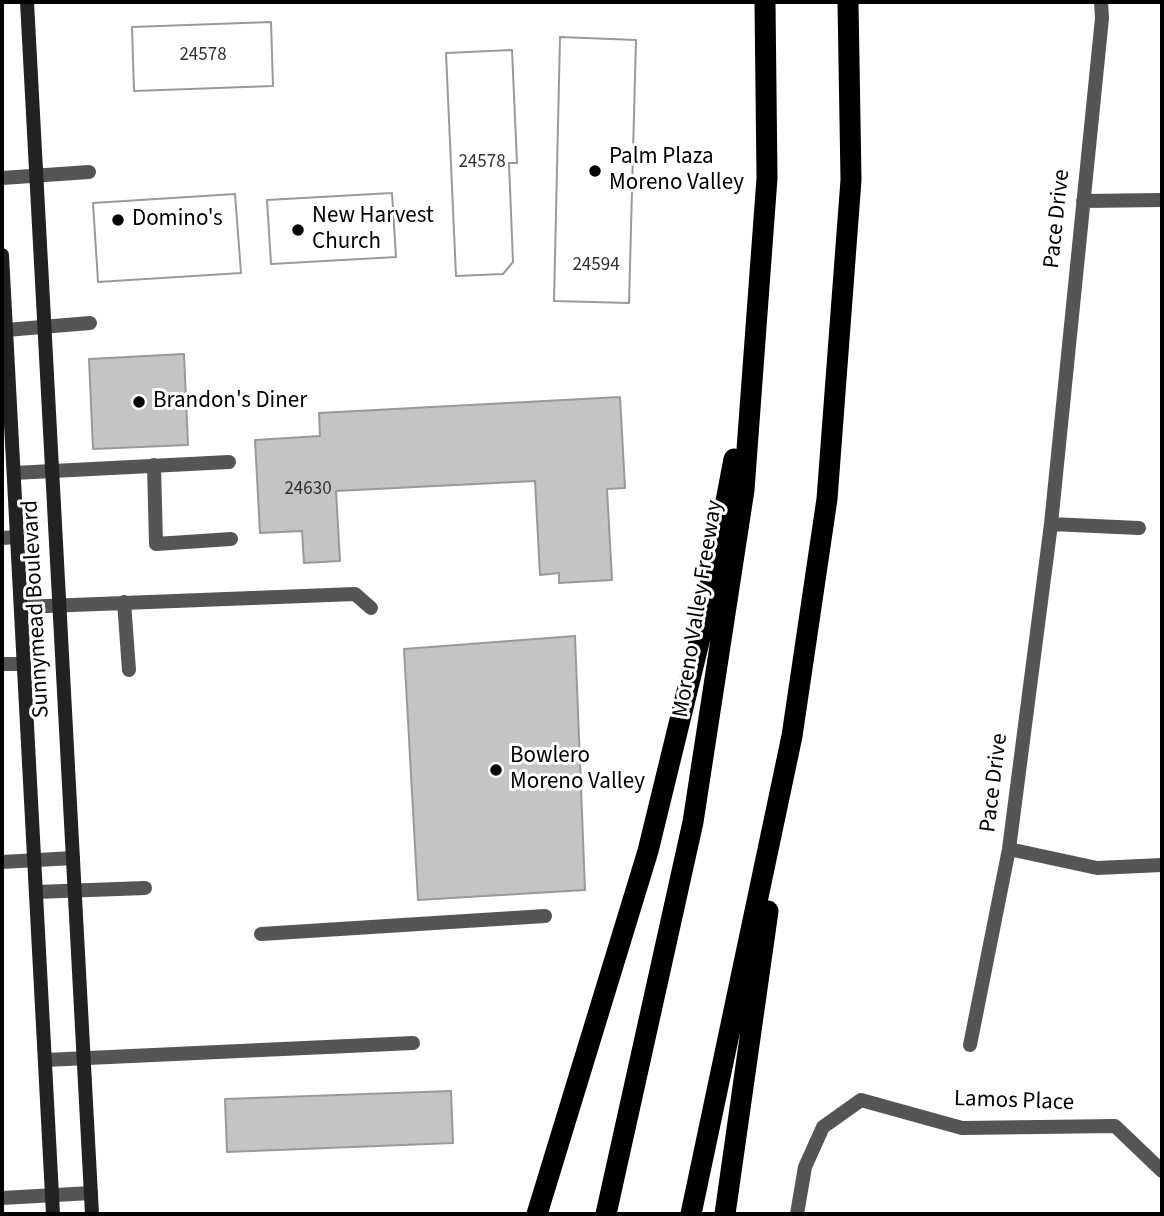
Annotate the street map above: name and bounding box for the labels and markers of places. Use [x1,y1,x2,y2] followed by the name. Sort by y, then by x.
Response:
[609,144,744,198] place label: Palm Plaza Moreno Valley
[587,163,603,179] marker: Palm Plaza Moreno Valley
[312,203,434,257] place label: New Harvest Church
[132,206,223,234] place label: Domino's
[110,212,126,228] marker: Domino's
[290,222,306,238] marker: New Harvest Church
[153,388,307,416] place label: Brandon's Diner
[131,394,147,410] marker: Brandon's Diner
[510,743,645,797] place label: Bowlero Moreno Valley
[488,762,504,778] marker: Bowlero Moreno Valley

